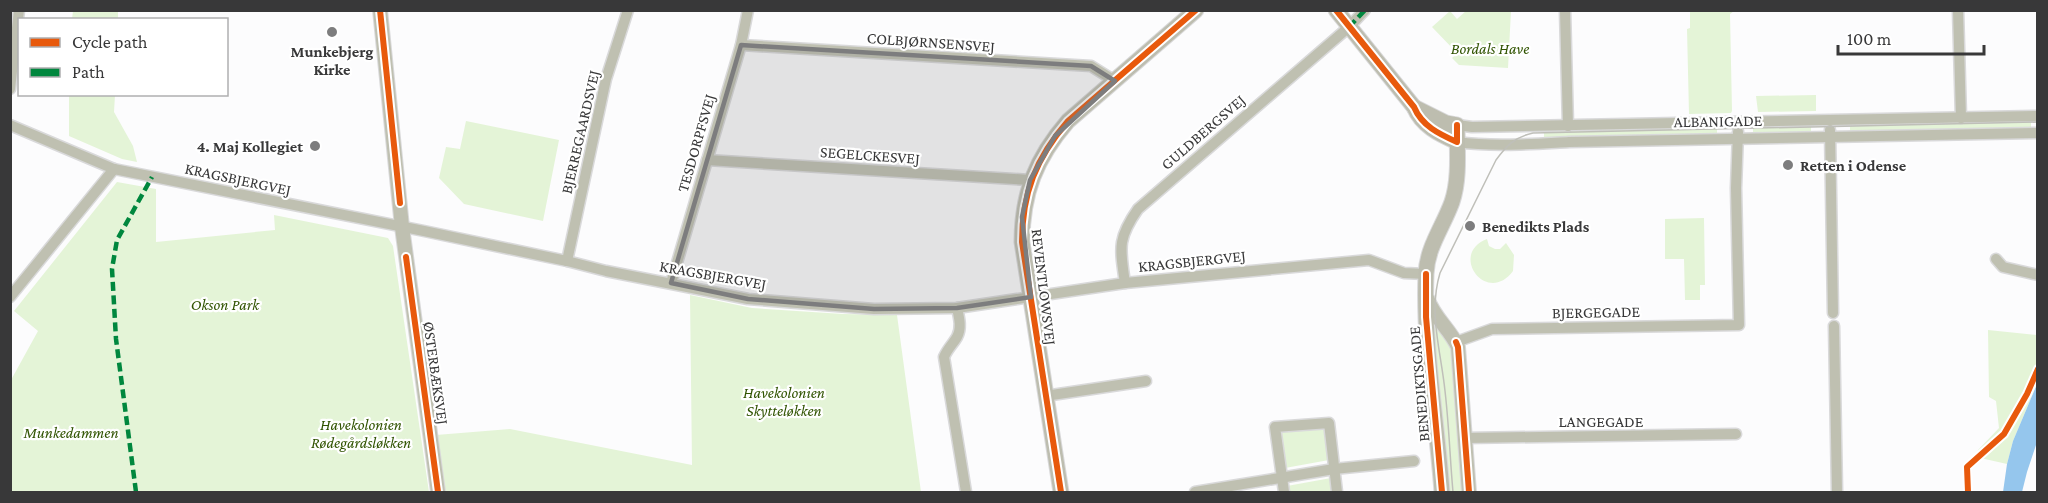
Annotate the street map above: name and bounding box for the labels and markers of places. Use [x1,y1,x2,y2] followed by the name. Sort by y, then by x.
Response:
[325,25,339,39] marker: Munkebjerg Kirke
[291,43,373,78] place label: Munkebjerg Kirke
[197,138,303,156] place label: 4. Maj Kollegiet
[308,139,322,153] marker: 4. Maj Kollegiet
[1800,157,1907,174] place label: Retten i Odense
[1781,158,1795,172] marker: Retten i Odense
[1482,218,1590,235] place label: Benedikts Plads
[1463,219,1477,233] marker: Benedikts Plads

